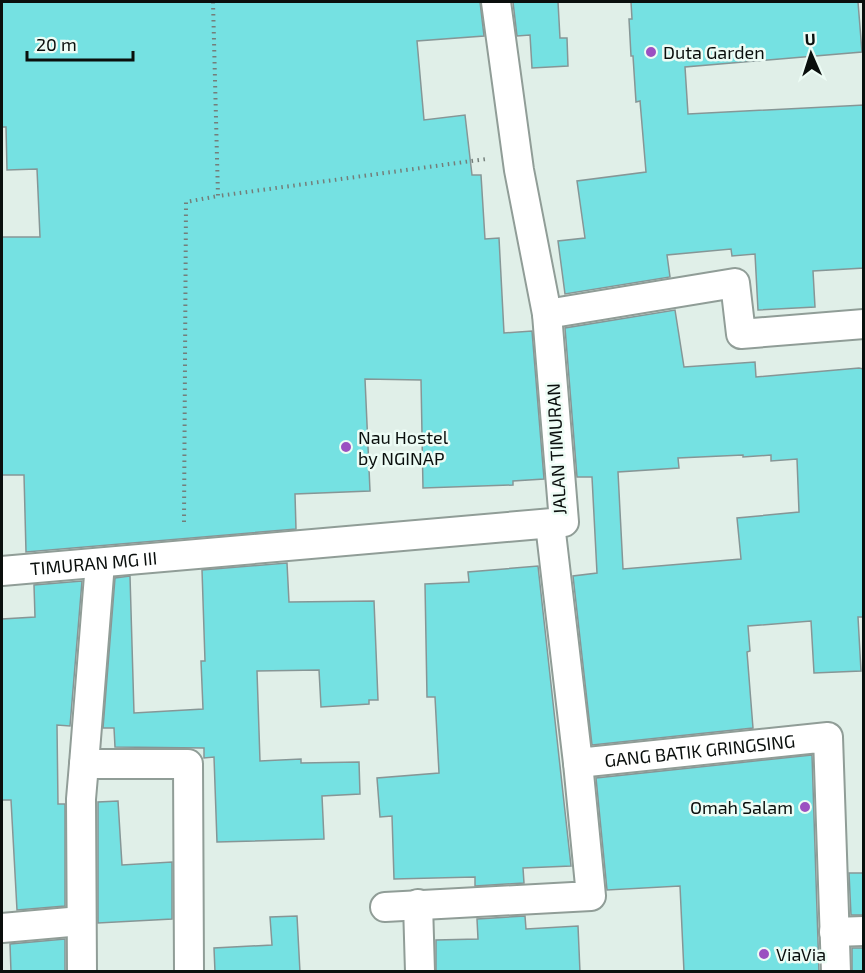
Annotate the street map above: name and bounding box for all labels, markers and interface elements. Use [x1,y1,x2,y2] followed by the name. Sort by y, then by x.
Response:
[27,24,134,62] scale bar
[781,24,841,84] north arrow
[804,29,816,48] text: U
[36,33,77,55] text: 20 m
[663,41,765,63] place label: Duta Garden
[644,45,658,59] marker: Duta Garden
[542,383,570,515] street label: JALAN TIMURAN
[358,426,449,469] place label: Nau Hostel by NGINAP
[339,440,353,454] marker: Nau Hostel by NGINAP
[29,547,158,579] street label: TIMURAN MG III
[603,729,796,771] street label: GANG BATIK GRINGSING
[690,796,793,818] place label: Omah Salam
[798,800,812,814] marker: Omah Salam
[776,943,826,965] place label: ViaVia
[757,947,771,961] marker: ViaVia

